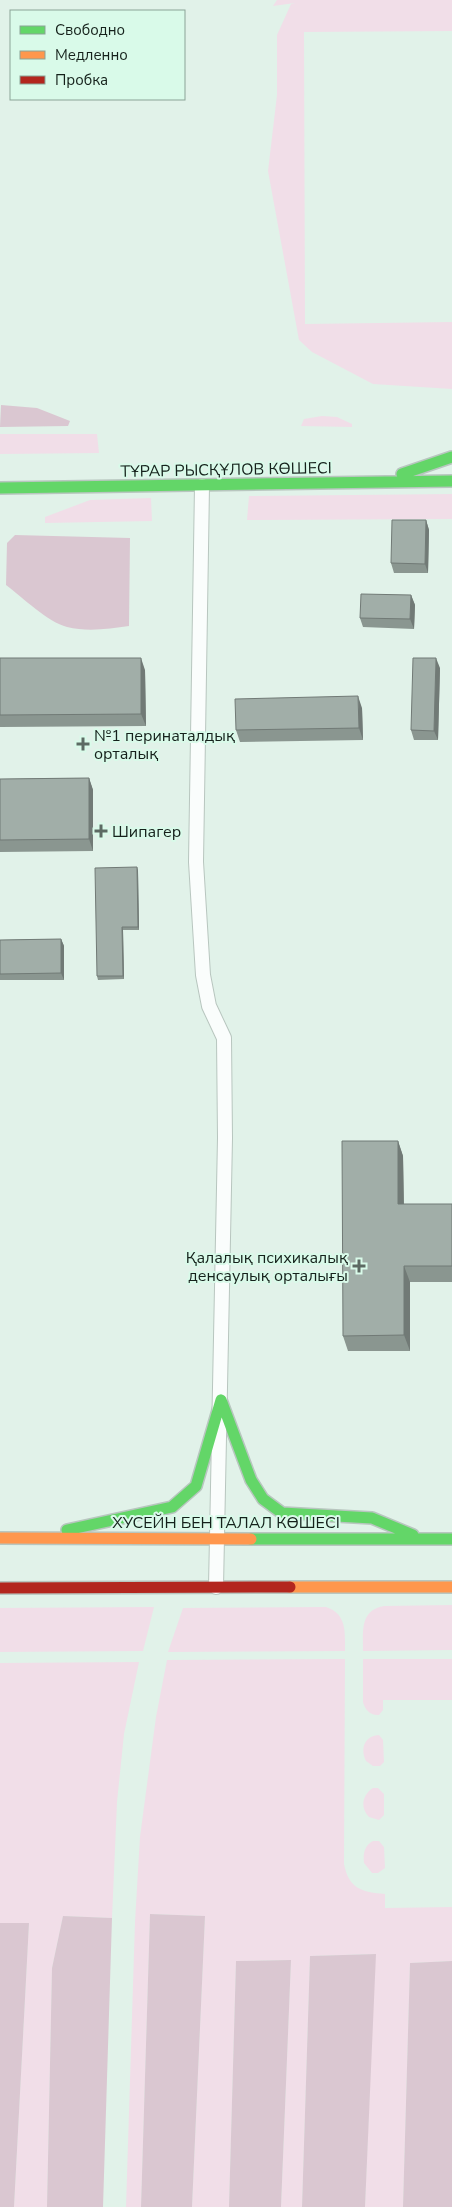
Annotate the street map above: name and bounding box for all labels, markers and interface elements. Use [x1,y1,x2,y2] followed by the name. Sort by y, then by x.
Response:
[10,10,185,100] legend
[55,20,125,40] text: Свободно
[55,45,128,65] text: Медленно
[55,70,108,90] text: Пробка
[120,457,332,483] street label: ТҰРАР РЫСҚҰЛОВ КӨШЕСІ
[94,725,235,765] place label: №1 перинаталдық орталық
[76,737,90,751] marker: №1 перинаталдық орталық
[112,821,181,843] place label: Шипагер
[94,824,108,838] marker: Шипагер
[186,1247,348,1287] place label: Қалалық психикалық денсаулық орталығы
[352,1259,366,1273] marker: Қалалық психикалық денсаулық орталығы
[112,1512,340,1534] street label: ХУСЕЙН БЕН ТАЛАЛ КӨШЕСІ

